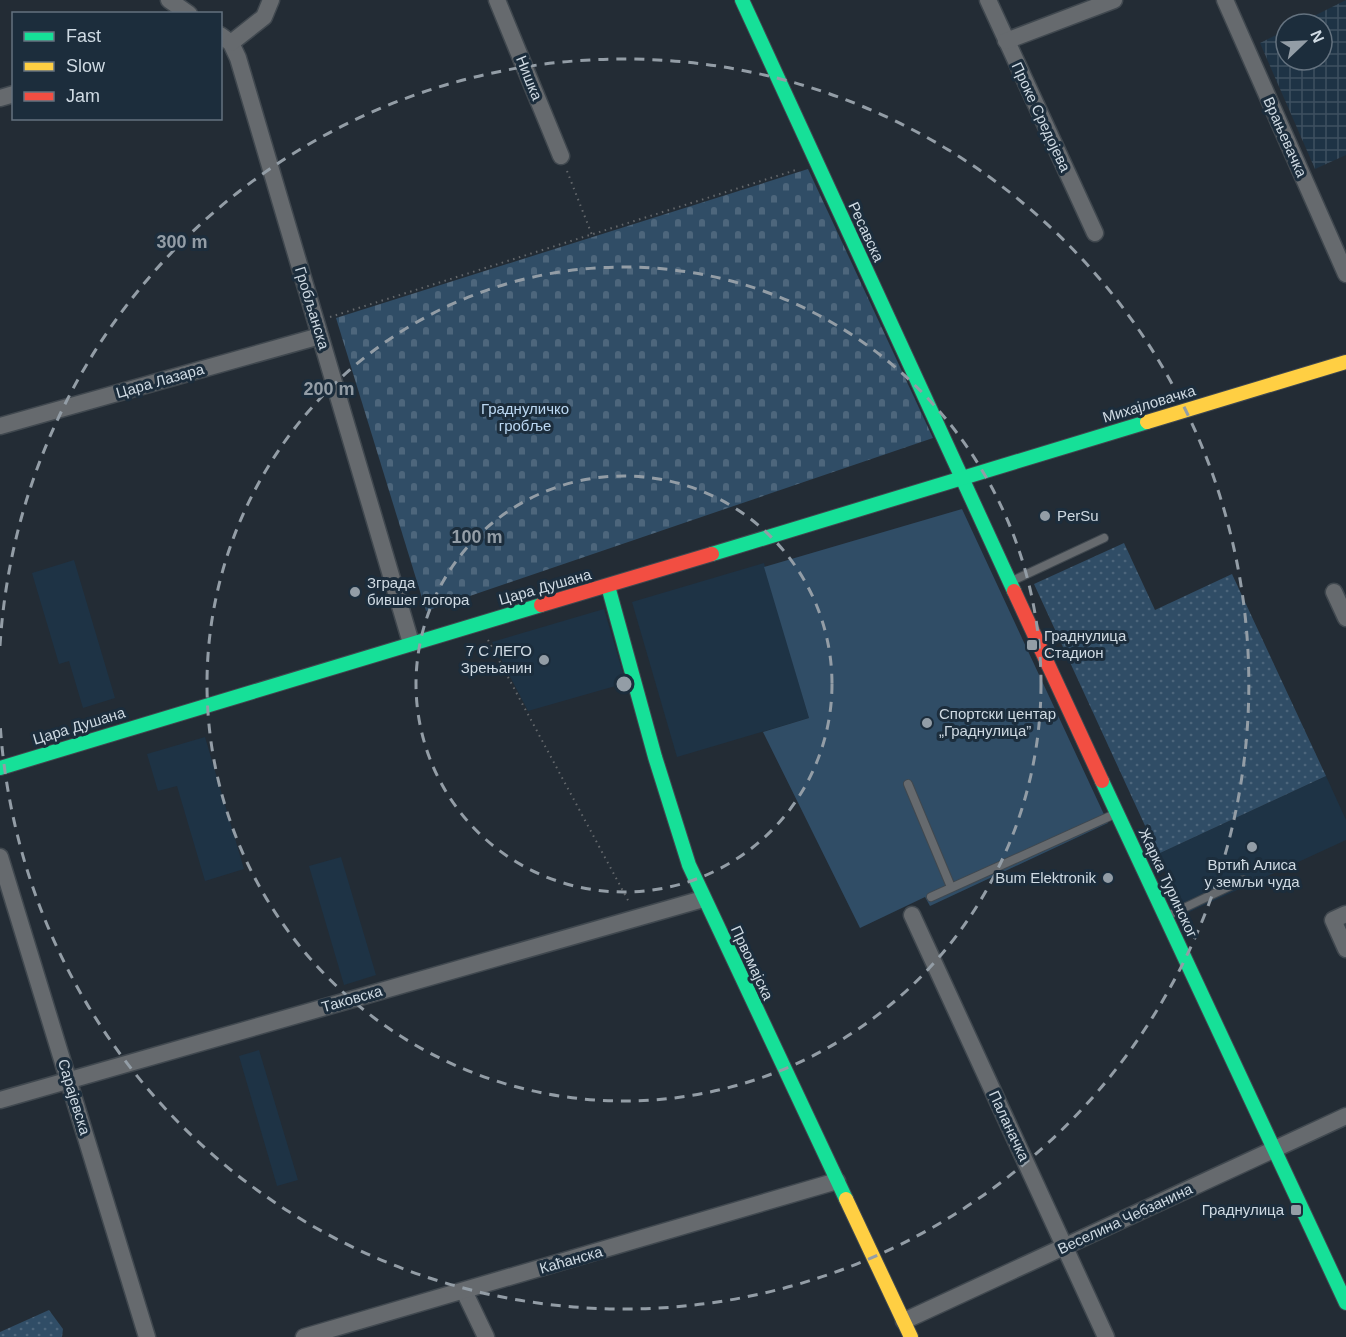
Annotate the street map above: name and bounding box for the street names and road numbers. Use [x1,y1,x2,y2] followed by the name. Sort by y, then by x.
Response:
[513,53,546,103] street label: Нишка
[1009,59,1075,175] street label: Проке Средојева
[1260,94,1311,180] street label: Врањевачка
[845,199,888,265] street label: Ресавска
[292,264,333,352] street label: Гробљанска
[114,360,206,401] street label: Цара Лазара
[1100,381,1198,426] street label: Михајловачка
[497,565,594,608] street label: Цара Душана
[31,703,128,748] street label: Цара Душана
[1136,825,1201,941] street label: Жарка Туринског
[728,923,777,1003] street label: Првомајска
[320,982,385,1015] street label: Таковска
[55,1057,94,1137] street label: Сарајевска
[986,1088,1033,1164] street label: Паланачка
[1055,1180,1195,1257] street label: Веселина Чебзанина
[537,1242,605,1277] street label: Каћанска

